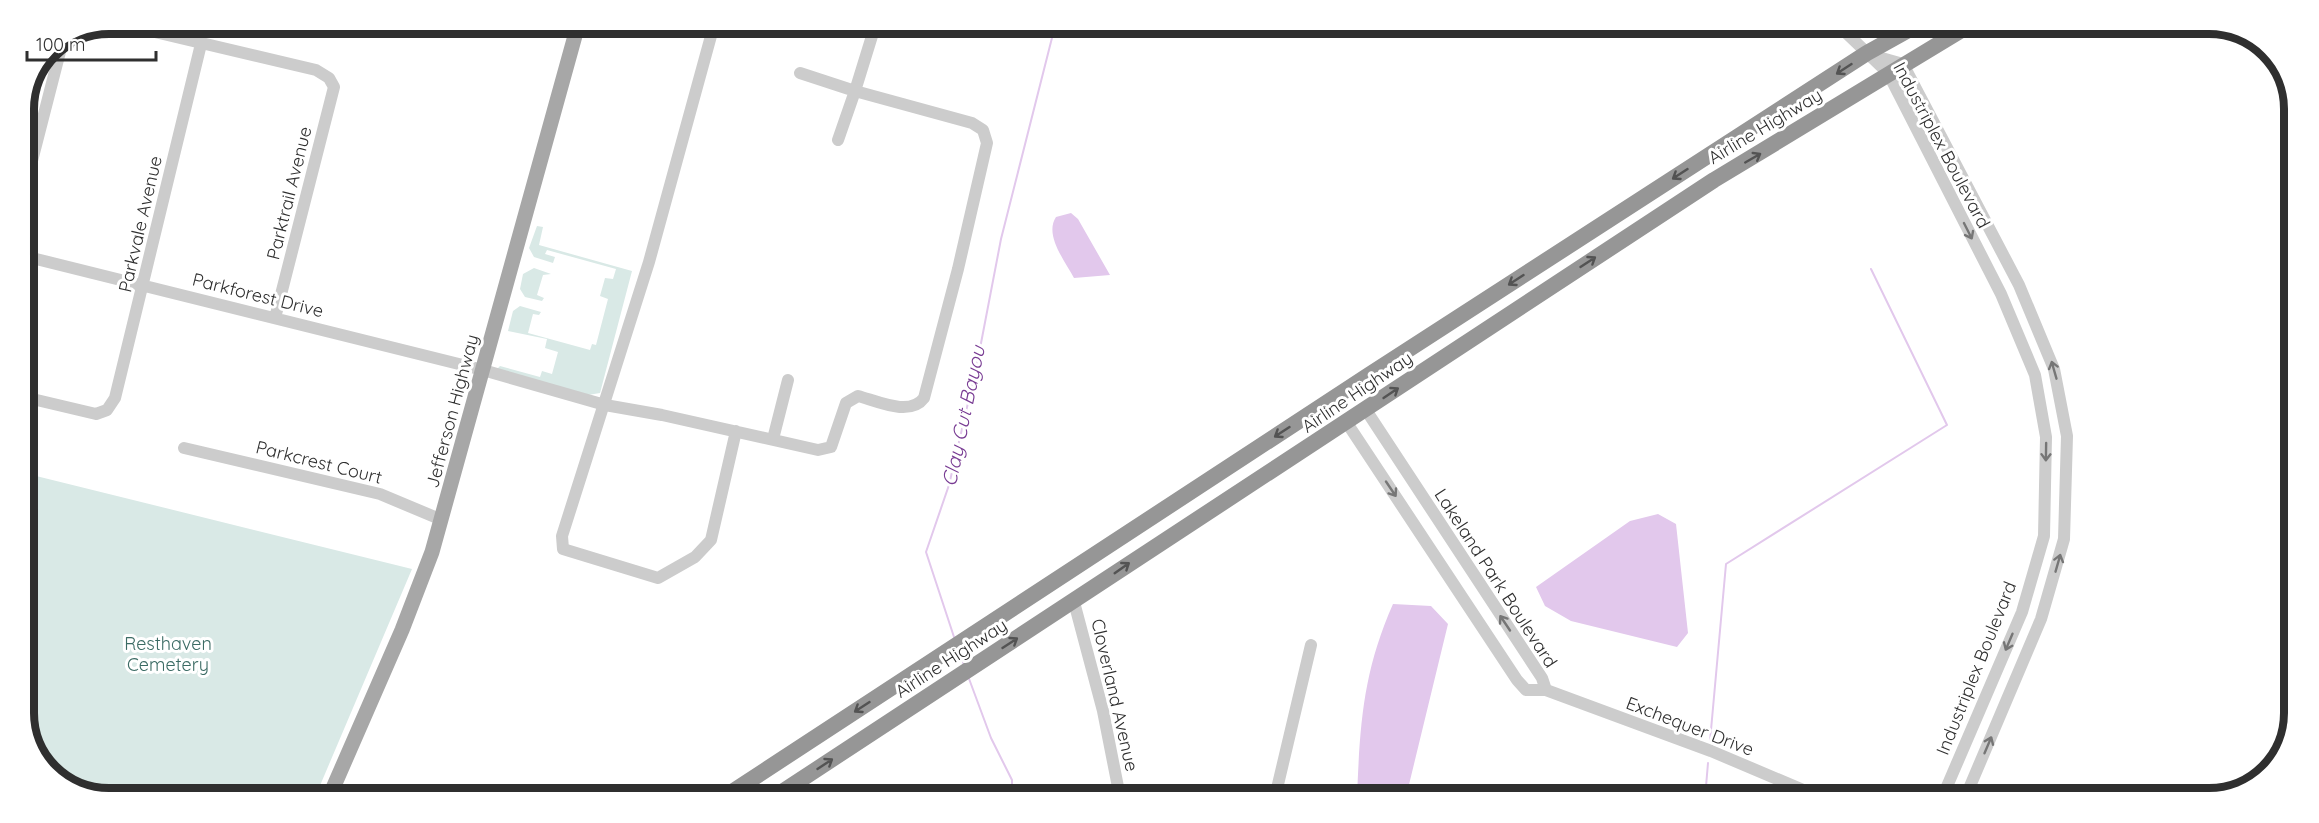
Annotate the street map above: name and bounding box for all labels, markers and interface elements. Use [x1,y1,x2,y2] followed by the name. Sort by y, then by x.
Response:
[27,24,156,62] scale bar
[36,33,85,56] text: 100 m
[1888,58,1996,232] street label: Industriplex Boulevard
[1835,62,1852,75] one-way arrow
[1704,83,1826,169] street label: Airline Highway
[261,124,317,262] street label: Parktrail Avenue
[1744,151,1761,163] one-way arrow
[113,154,167,294] street label: Parkvale Avenue
[1672,169,1689,181] one-way arrow
[1963,222,1975,240] one-way arrow
[1579,256,1596,268] one-way arrow
[190,268,326,322] street label: Parkforest Drive
[1508,274,1525,286] one-way arrow
[420,332,484,490] street label: Jefferson Highway
[936,342,990,489] water label: Clay Cut Bayou
[1297,346,1417,438] street label: Airline Highway
[2047,361,2059,380] one-way arrow
[1382,387,1398,399] one-way arrow
[1274,426,1291,438] one-way arrow
[254,435,384,489] street label: Parkcrest Court
[2040,442,2052,462] one-way arrow
[1385,480,1397,497] one-way arrow
[1429,484,1563,672] street label: Lakeland Park Boulevard
[2052,554,2064,573] one-way arrow
[1113,562,1129,574] one-way arrow
[1931,578,2021,758] street label: Industriplex Boulevard
[891,613,1011,703] street label: Airline Highway
[1499,615,1511,631] one-way arrow
[1086,616,1144,774] street label: Cloverland Avenue
[124,632,212,676] park label: Resthaven Cemetery
[2003,632,2014,650] one-way arrow
[1001,637,1018,649] one-way arrow
[1623,691,1757,761] street label: Exchequer Drive
[854,701,871,713] one-way arrow
[1982,736,1994,754] one-way arrow
[816,758,833,770] one-way arrow

